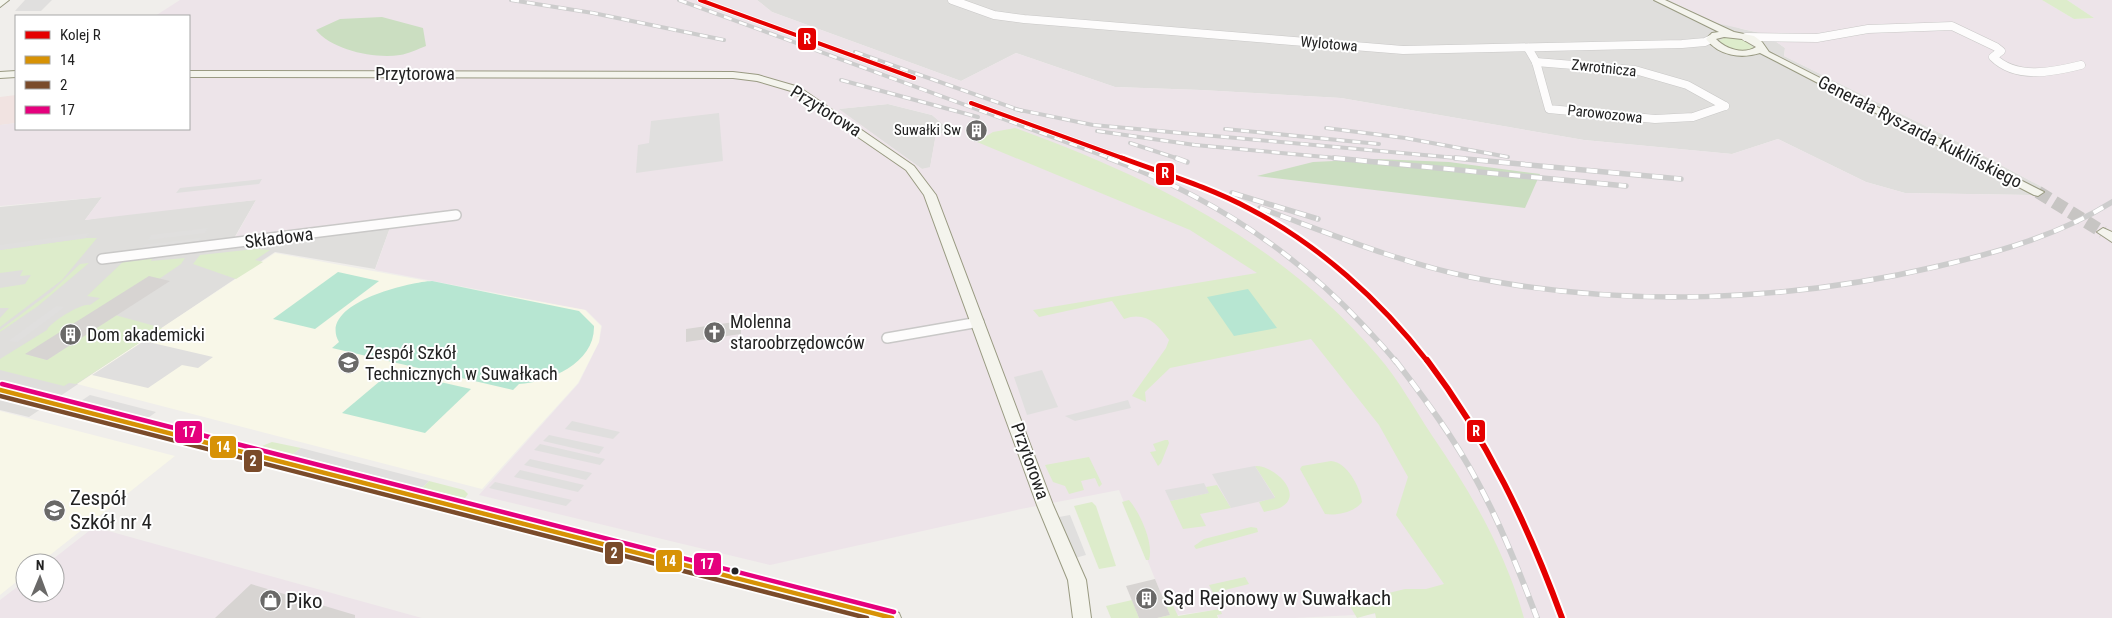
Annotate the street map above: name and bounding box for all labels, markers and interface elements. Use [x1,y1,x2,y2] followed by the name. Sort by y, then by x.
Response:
[15,15,190,130] legend
[60,26,101,44] text: Kolej R
[797,27,817,51] line badge: R
[803,31,811,47] text: R
[1300,33,1358,55] street label: Wylotowa
[60,51,75,69] text: 14
[1571,56,1637,80] street label: Zwrotnicza
[375,63,455,84] street label: Przytorowa
[1815,71,2026,192] street label: Generała Ryszarda Kuklińskiego
[60,76,67,94] text: 2
[787,81,866,141] street label: Przytorowa
[60,101,75,119] text: 17
[1567,101,1643,127] street label: Parowozowa
[965,118,989,142] building icon: Suwałki Sw
[894,121,961,139] place label: Suwałki Sw
[1155,162,1175,186] line badge: R
[1161,165,1169,181] text: R
[243,223,314,252] street label: Składowa
[730,311,865,353] place label: Molenna staroobrzędowców
[702,320,726,344] church icon: Molenna staroobrzędowców
[59,323,83,347] building icon: Dom akademicki
[87,324,205,345] place label: Dom akademicki
[365,342,558,384] place label: Zespół Szkół Technicznych w Suwałkach
[337,351,361,375] school or university icon: Zespół Szkół Technicznych w Suwałkach
[1466,419,1486,443] line badge: R
[174,420,203,444] line badge: 17
[1007,420,1054,502] street label: Przytorowa
[1472,423,1480,439] text: R
[182,424,196,440] text: 17
[209,435,237,459] line badge: 14
[216,439,230,455] text: 14
[243,449,263,473] line badge: 2
[249,453,257,469] text: 2
[70,486,152,534] place label: Zespół Szkół nr 4
[42,498,66,522] school or university icon: Zespół Szkół nr 4
[604,541,624,565] line badge: 2
[610,545,618,561] text: 2
[655,549,683,573] line badge: 14
[693,552,722,576] line badge: 17
[15,553,65,603] north arrow
[662,553,676,569] text: 14
[700,556,714,572] text: 17
[36,557,45,573] text: N
[730,566,740,576] unlabelled marker
[1135,586,1159,610] building icon: Sąd Rejonowy w Suwałkach
[1163,586,1391,610] place label: Sąd Rejonowy w Suwałkach
[258,589,282,613] shop icon: Piko
[286,589,322,613] place label: Piko

